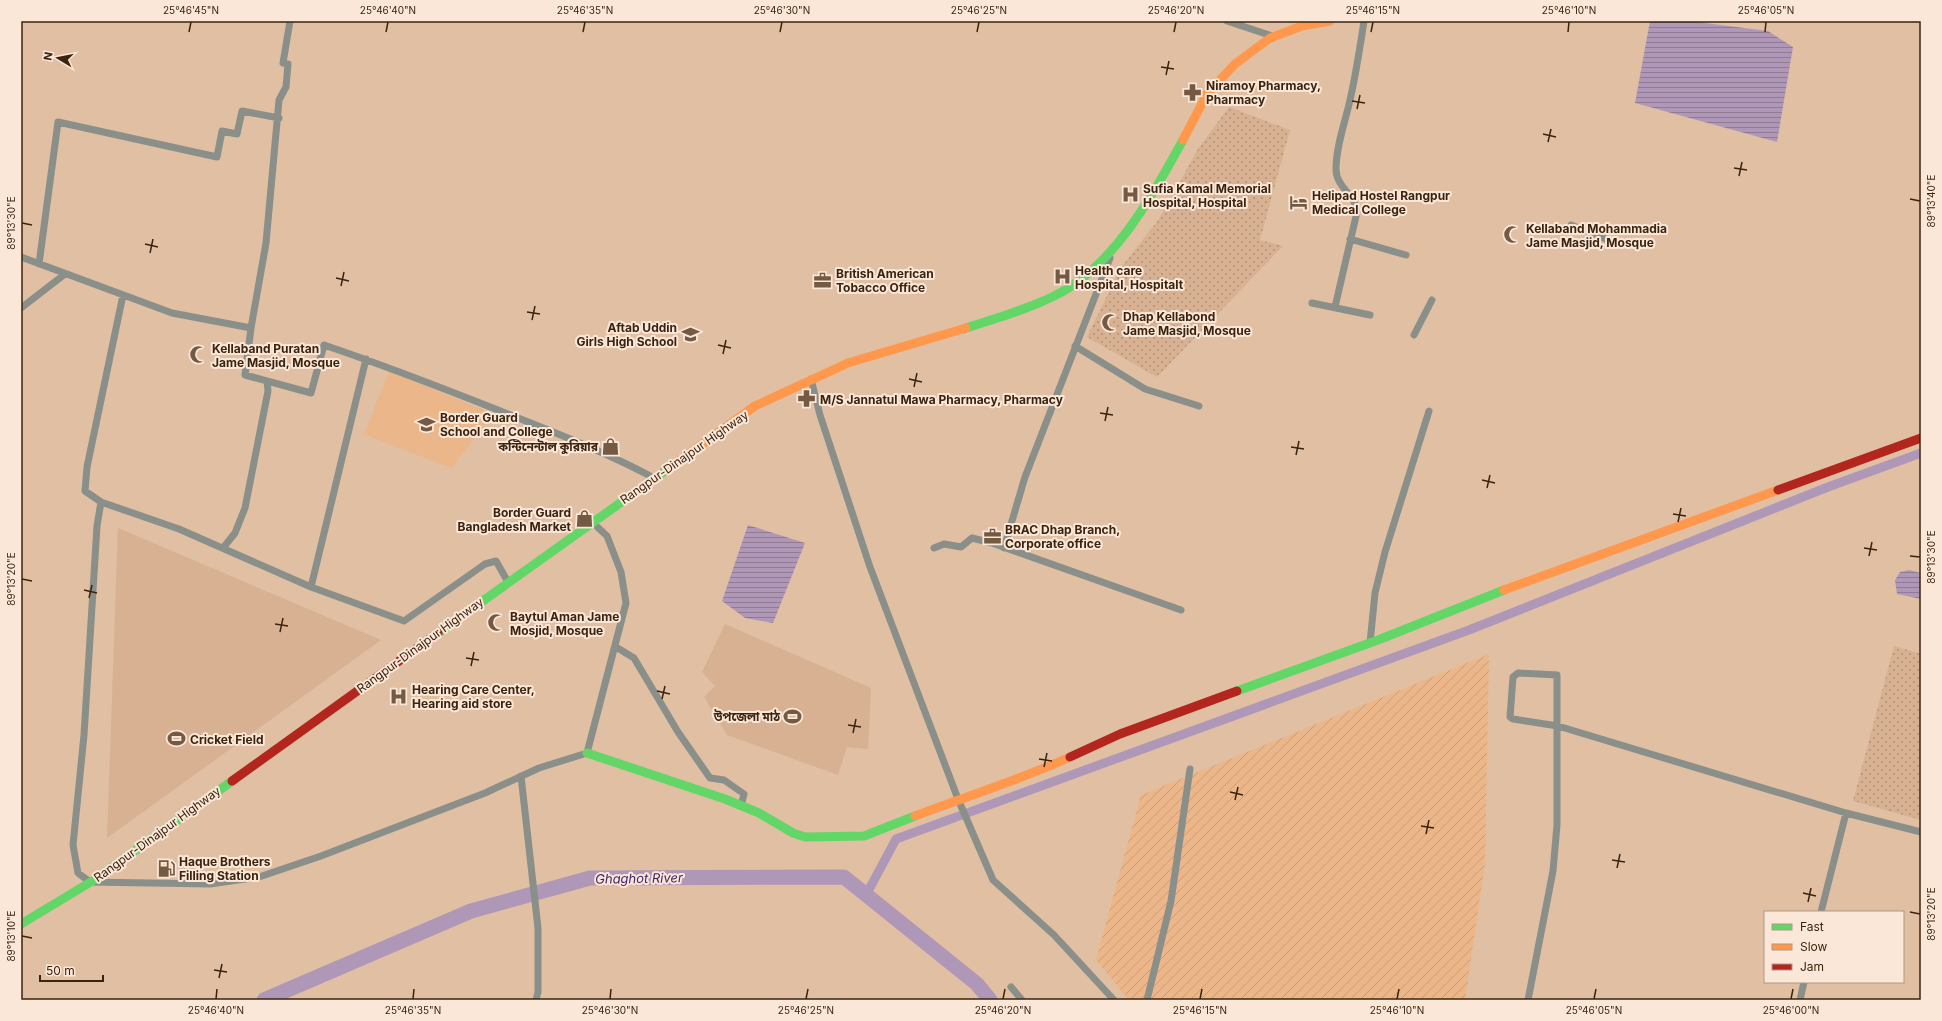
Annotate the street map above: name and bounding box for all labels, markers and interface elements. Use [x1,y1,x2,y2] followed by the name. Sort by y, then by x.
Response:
[163,4,219,16] text: 25°46'45"N
[360,4,416,16] text: 25°46'40"N
[557,4,613,16] text: 25°46'35"N
[754,4,810,16] text: 25°46'30"N
[951,4,1007,16] text: 25°46'25"N
[1148,4,1204,16] text: 25°46'20"N
[1346,4,1400,16] text: 25°46'15"N
[1542,4,1596,16] text: 25°46'10"N
[1738,4,1794,16] text: 25°46'05"N
[38,38,78,78] north arrow
[41,51,56,62] text: N
[1206,78,1321,107] place label: Niramoy Pharmacy, Pharmacy
[1183,82,1203,102] pharmacy icon: Niramoy Pharmacy, Pharmacy
[1925,175,1937,228] text: 89°13'40"E
[1143,181,1271,210] place label: Sufia Kamal Memorial Hospital, Hospital
[1120,185,1140,205] hospital icon: Sufia Kamal Memorial Hospital, Hospital
[1312,188,1450,217] place label: Helipad Hostel Rangpur Medical College
[1289,192,1309,212] hotel icon: Helipad Hostel Rangpur Medical College
[5,196,17,250] text: 89°13'30"E
[1526,221,1667,250] place label: Kellaband Mohammadia Jame Masjid, Mosque
[1503,225,1523,245] mosque icon: Kellaband Mohammadia Jame Masjid, Mosque
[1075,263,1184,292] place label: Health care Hospital, Hospitalt
[836,266,934,295] place label: British American Tobacco Office
[1052,267,1072,287] hospital icon: Health care Hospital, Hospitalt
[813,270,833,290] office icon: British American Tobacco Office
[1123,309,1251,338] place label: Dhap Kellabond Jame Masjid, Mosque
[1100,313,1120,333] mosque icon: Dhap Kellabond Jame Masjid, Mosque
[576,320,677,349] place label: Aftab Uddin Girls High School
[680,324,700,344] school or university icon: Aftab Uddin Girls High School
[212,341,340,370] place label: Kellaband Puratan Jame Masjid, Mosque
[189,345,209,365] mosque icon: Kellaband Puratan Jame Masjid, Mosque
[797,389,817,409] pharmacy icon: M/S Jannatul Mawa Pharmacy, Pharmacy
[820,392,1064,407] place label: M/S Jannatul Mawa Pharmacy, Pharmacy
[617,407,751,507] street label: Rangpur-Dinajpur Highway
[440,410,553,439] place label: Border Guard School and College
[417,414,437,434] school or university icon: Border Guard School and College
[601,436,621,456] shop icon: কন্টিনেন্টাল কুরিয়ার
[497,439,599,455] place label: কন্টিনেন্টাল কুরিয়ার
[458,505,572,534] place label: Border Guard Bangladesh Market
[574,509,594,529] shop icon: Border Guard Bangladesh Market
[1005,522,1120,551] place label: BRAC Dhap Branch, Corporate office
[982,526,1002,546] office icon: BRAC Dhap Branch, Corporate office
[1925,530,1937,584] text: 89°13'30"E
[5,552,17,606] text: 89°13'20"E
[354,594,486,696] street label: Rangpur-Dinajpur Highway
[510,609,619,638] place label: Baytul Aman Jame Mosjid, Mosque
[487,613,507,633] mosque icon: Baytul Aman Jame Mosjid, Mosque
[412,682,535,711] place label: Hearing Care Center, Hearing aid store
[389,686,409,706] hospital icon: Hearing Care Center, Hearing aid store
[783,706,803,726] sports icon: উপজেলা মাঠ
[713,709,780,724] place label: উপজেলা মাঠ
[167,729,187,749] sports icon: Cricket Field
[190,732,264,747] place label: Cricket Field
[91,783,223,885] street label: Rangpur-Dinajpur Highway
[179,854,271,883] place label: Haque Brothers Filling Station
[156,858,176,878] fuel station icon: Haque Brothers Filling Station
[595,869,684,887] water label: Ghaghot River
[1925,887,1937,941] text: 89°13'20"E
[5,910,17,962] text: 89°13'10"E
[1764,911,1904,983] legend
[1800,919,1824,934] text: Fast
[1800,939,1828,954] text: Slow
[40,957,103,983] scale bar
[1800,959,1824,974] text: Jam
[46,963,75,978] text: 50 m
[188,1004,244,1016] text: 25°46'40"N
[385,1004,441,1016] text: 25°46'35"N
[582,1004,638,1016] text: 25°46'30"N
[778,1004,834,1016] text: 25°46'25"N
[975,1004,1031,1016] text: 25°46'20"N
[1173,1004,1227,1016] text: 25°46'15"N
[1370,1004,1424,1016] text: 25°46'10"N
[1566,1004,1622,1016] text: 25°46'05"N
[1763,1004,1819,1016] text: 25°46'00"N

